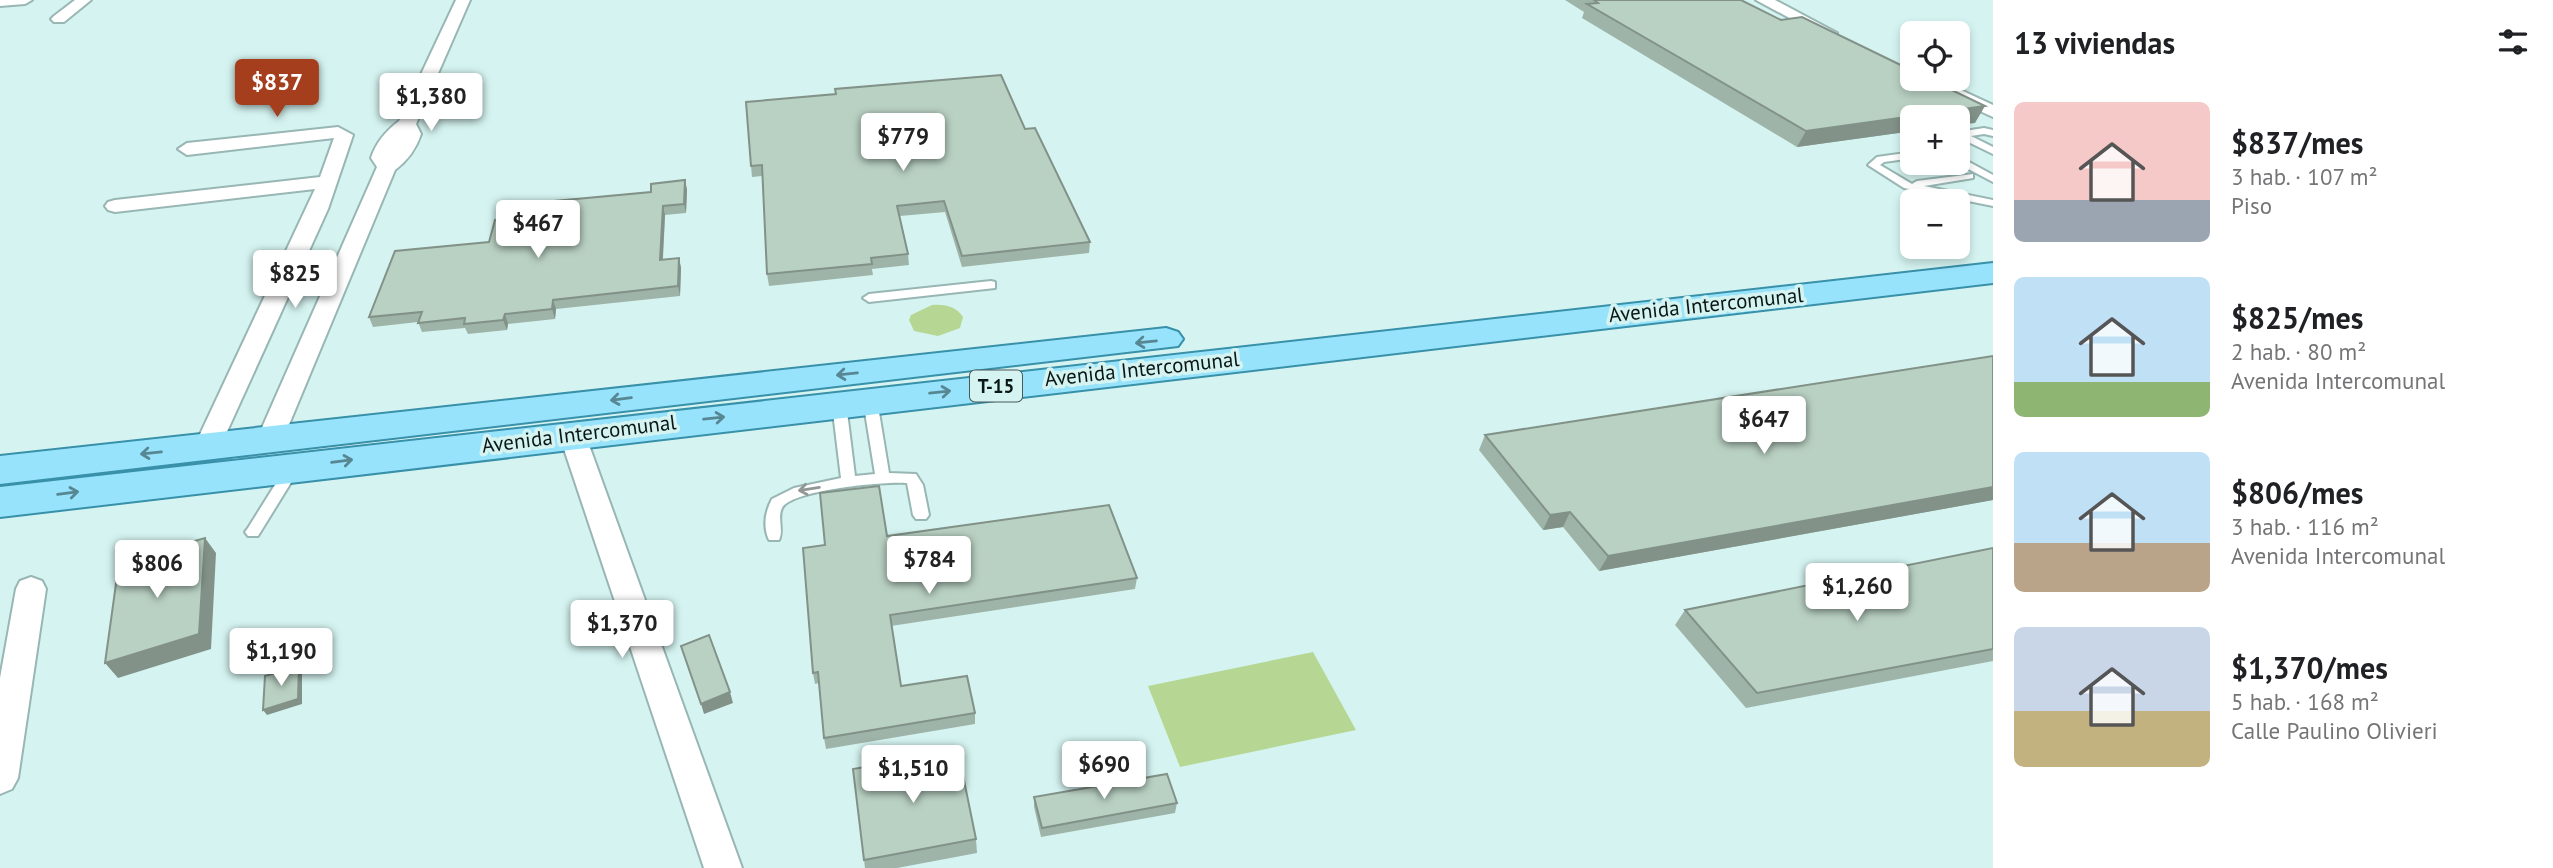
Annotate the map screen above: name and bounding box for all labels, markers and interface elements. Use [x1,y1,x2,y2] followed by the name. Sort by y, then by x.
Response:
[1900,21,1970,259] map controls
[1900,21,1970,91] button: locate
[2014,23,2175,62] text: 13 viviendas
[2494,23,2532,61] icon: filters
[236,60,318,119] pin: $837
[251,67,303,96] text: $837
[374,74,488,133] pin: $1,380
[395,81,467,110] text: $1,380
[1900,105,1970,175] button: +
[862,114,944,173] pin: $779
[877,121,929,150] text: $779
[2231,123,2363,162] text: $837/mes
[2070,130,2154,214] icon: home
[2231,162,2378,191] text: 3 hab. · 107 m²
[1900,189,1970,259] button: −
[2231,191,2272,220] text: Piso
[497,201,579,260] pin: $467
[512,208,564,237] text: $467
[254,250,336,310] pin: $825
[269,258,321,287] text: $825
[1607,281,1805,328] street label: Avenida Intercomunal
[2231,298,2363,337] text: $825/mes
[2070,305,2154,389] icon: home
[1135,335,1158,348] one-way arrow
[2231,337,2366,366] text: 2 hab. · 80 m²
[1043,345,1241,392] street label: Avenida Intercomunal
[2231,366,2445,395] text: Avenida Intercomunal
[836,368,859,381] one-way arrow
[970,370,1022,402] road number: T-15
[929,385,951,398] one-way arrow
[610,393,632,406] one-way arrow
[1723,396,1805,456] pin: $647
[1738,404,1790,433] text: $647
[480,408,678,459] street label: Avenida Intercomunal
[702,411,725,424] one-way arrow
[140,447,163,460] one-way arrow
[330,454,353,467] one-way arrow
[2231,473,2363,512] text: $806/mes
[2070,480,2154,564] icon: home
[799,482,821,495] one-way arrow
[56,486,78,499] one-way arrow
[2231,512,2379,541] text: 3 hab. · 116 m²
[888,536,970,596] pin: $784
[116,540,198,600] pin: $806
[2231,541,2445,570] text: Avenida Intercomunal
[903,544,955,573] text: $784
[131,548,183,577] text: $806
[1800,564,1914,623] pin: $1,260
[1821,571,1893,600] text: $1,260
[565,600,679,660] pin: $1,370
[586,608,658,637] text: $1,370
[224,628,338,688] pin: $1,190
[245,636,317,665] text: $1,190
[2231,648,2388,687] text: $1,370/mes
[2070,655,2154,739] icon: home
[2231,687,2379,716] text: 5 hab. · 168 m²
[2231,716,2438,745] text: Calle Paulino Olivieri
[1063,742,1145,801] pin: $690
[856,746,970,805] pin: $1,510
[1078,749,1130,778] text: $690
[877,753,949,782] text: $1,510

